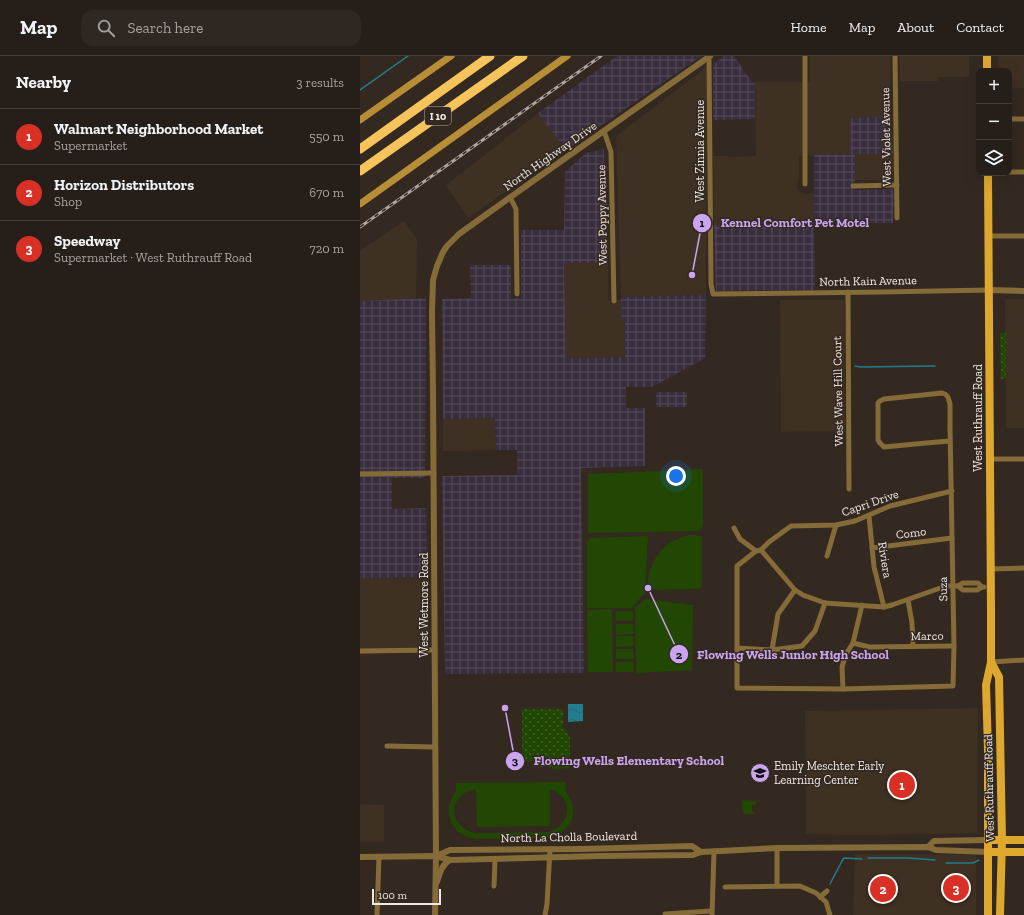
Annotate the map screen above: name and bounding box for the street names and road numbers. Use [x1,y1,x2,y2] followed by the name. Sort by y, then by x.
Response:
[878,87,894,187] street label: West Violet Avenue
[693,99,707,202] street label: West Zinnia Avenue
[425,107,451,125] road number: I 10
[501,118,600,193] street label: North Highway Drive
[594,164,610,265] street label: West Poppy Avenue
[819,273,917,289] street label: North Kain Avenue
[830,335,846,446] street label: West Wave Hill Court
[971,364,985,472] street label: West Ruthrauff Road
[840,487,901,519] street label: Capri Drive
[895,524,927,542] street label: Como
[875,541,895,579] street label: Riviera
[417,552,431,657] street label: West Wetmore Road
[936,576,950,601] street label: Suza
[910,629,944,643] street label: Marco
[981,734,997,842] street label: West Ruthrauff Road
[501,829,638,845] street label: North La Cholla Boulevard

